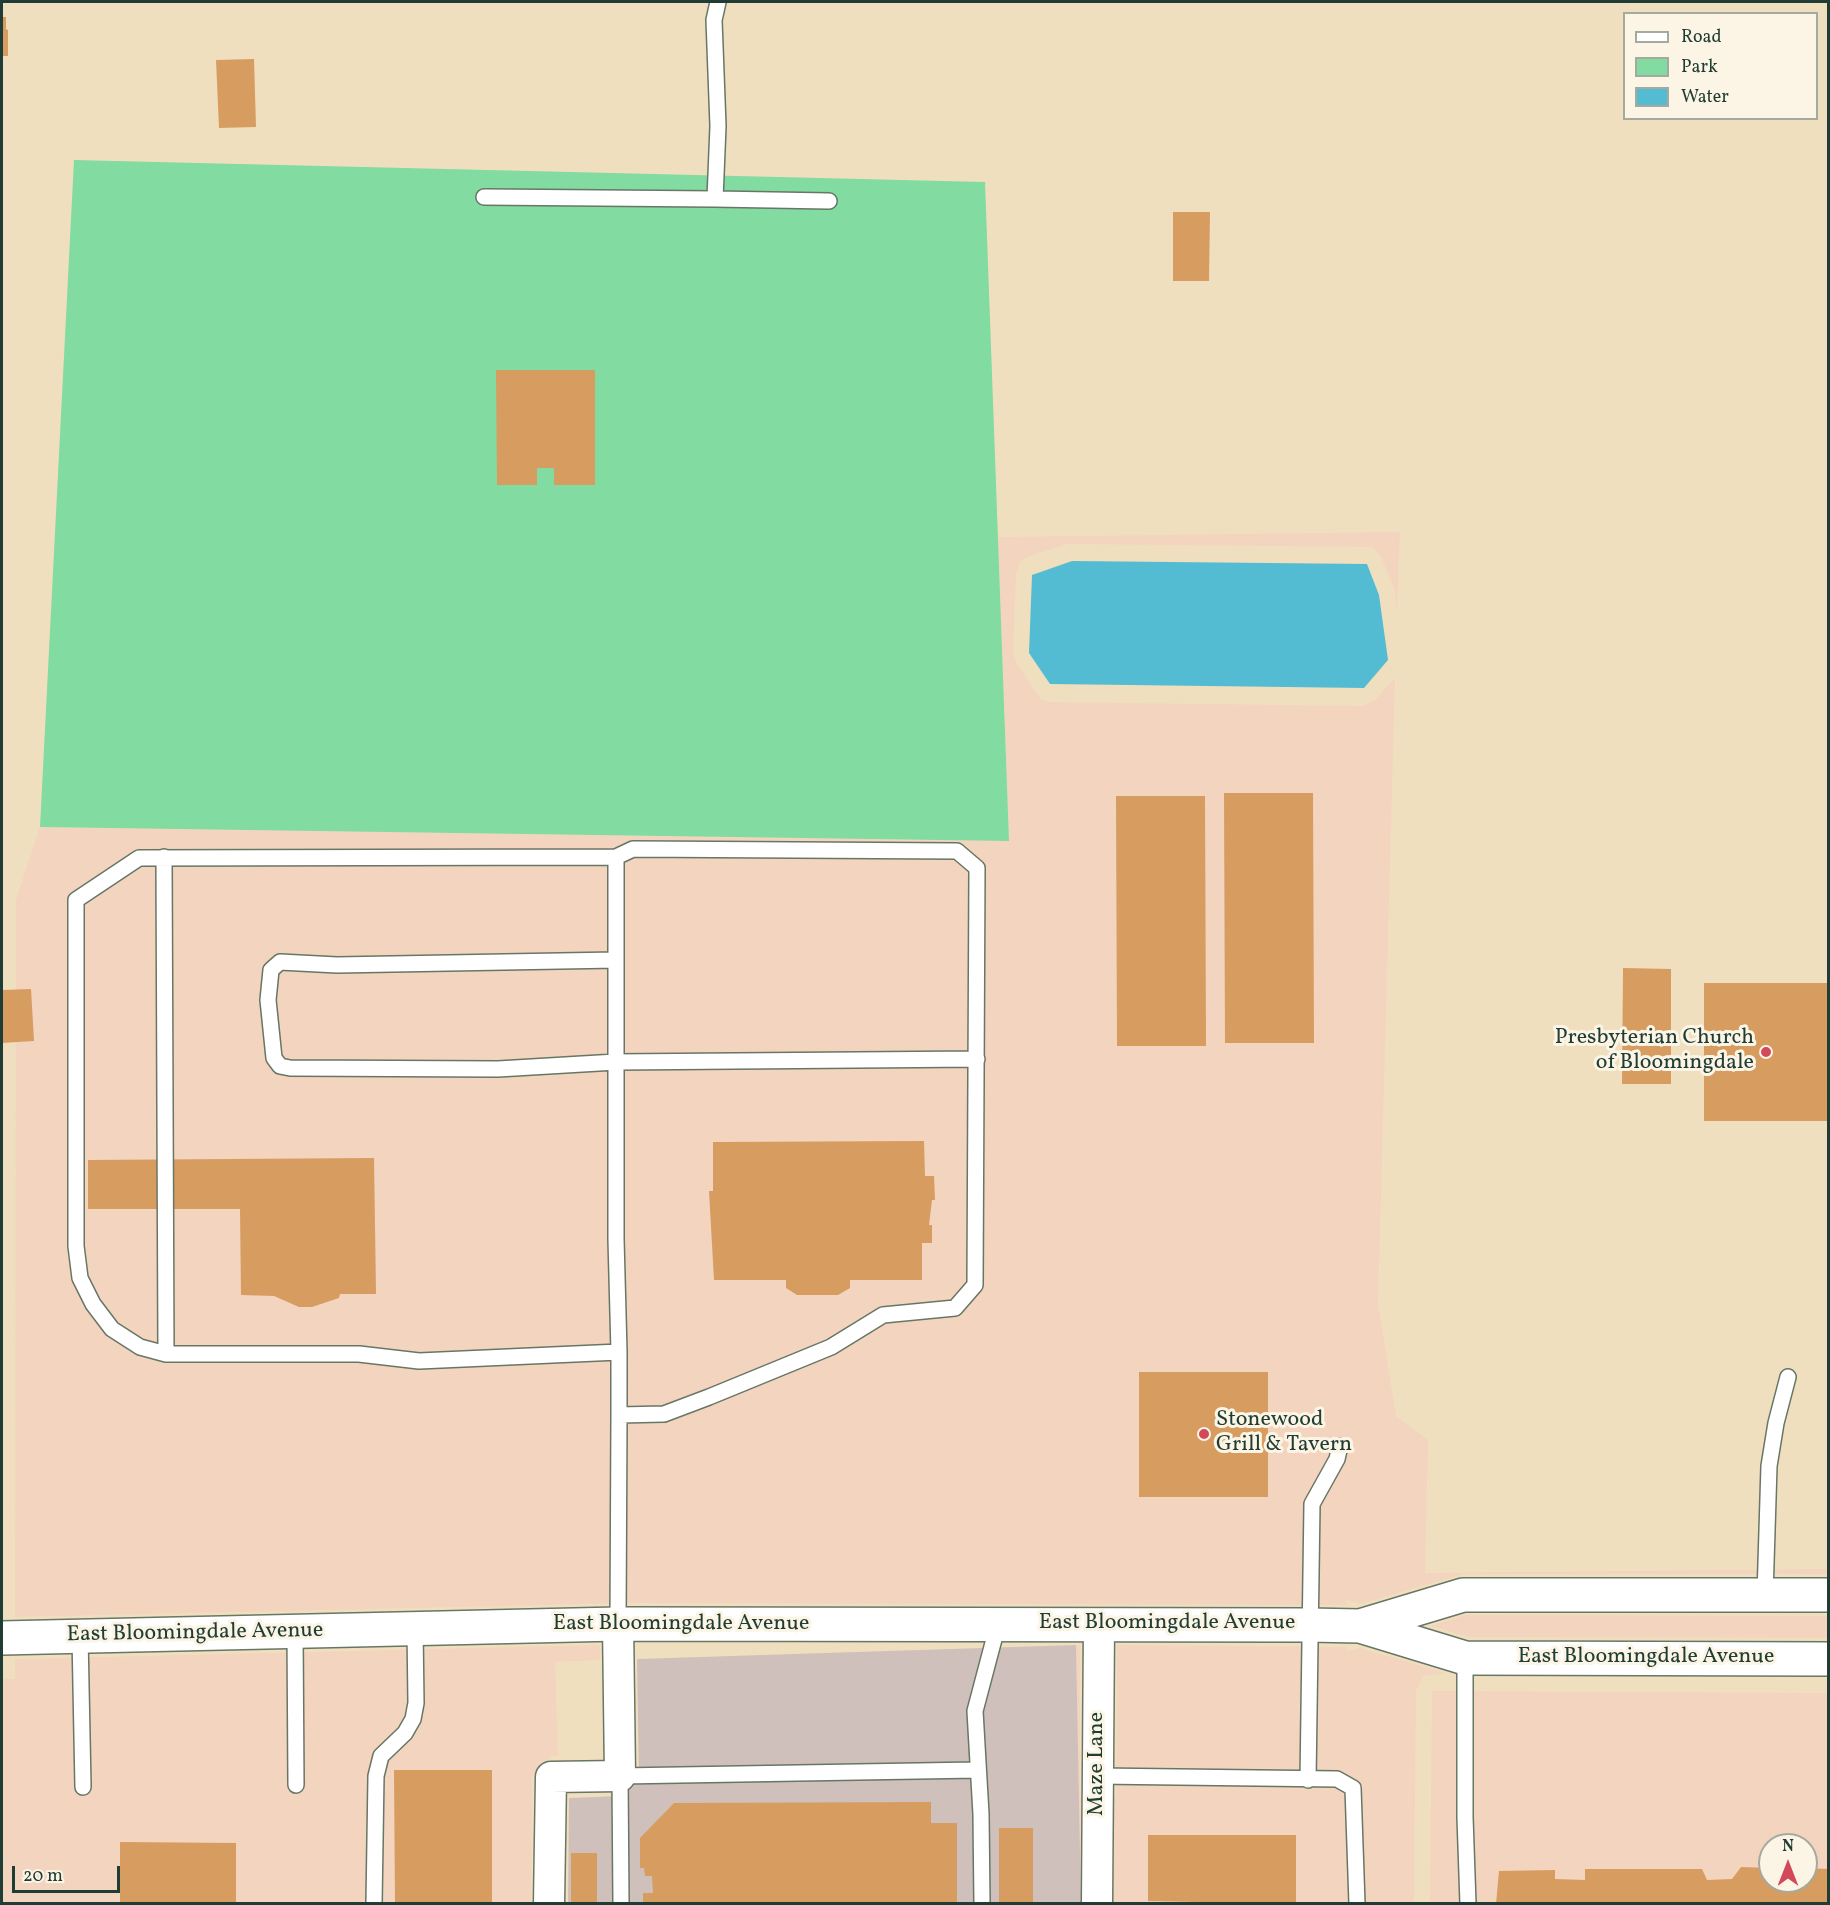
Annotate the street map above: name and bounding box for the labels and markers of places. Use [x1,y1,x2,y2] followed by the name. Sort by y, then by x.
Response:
[1555,1026,1754,1078] place label: Presbyterian Church of Bloomingdale
[1759,1045,1773,1059] marker: Presbyterian Church of Bloomingdale
[1216,1408,1352,1460] place label: Stonewood Grill & Tavern
[1197,1427,1211,1441] marker: Stonewood Grill & Tavern

